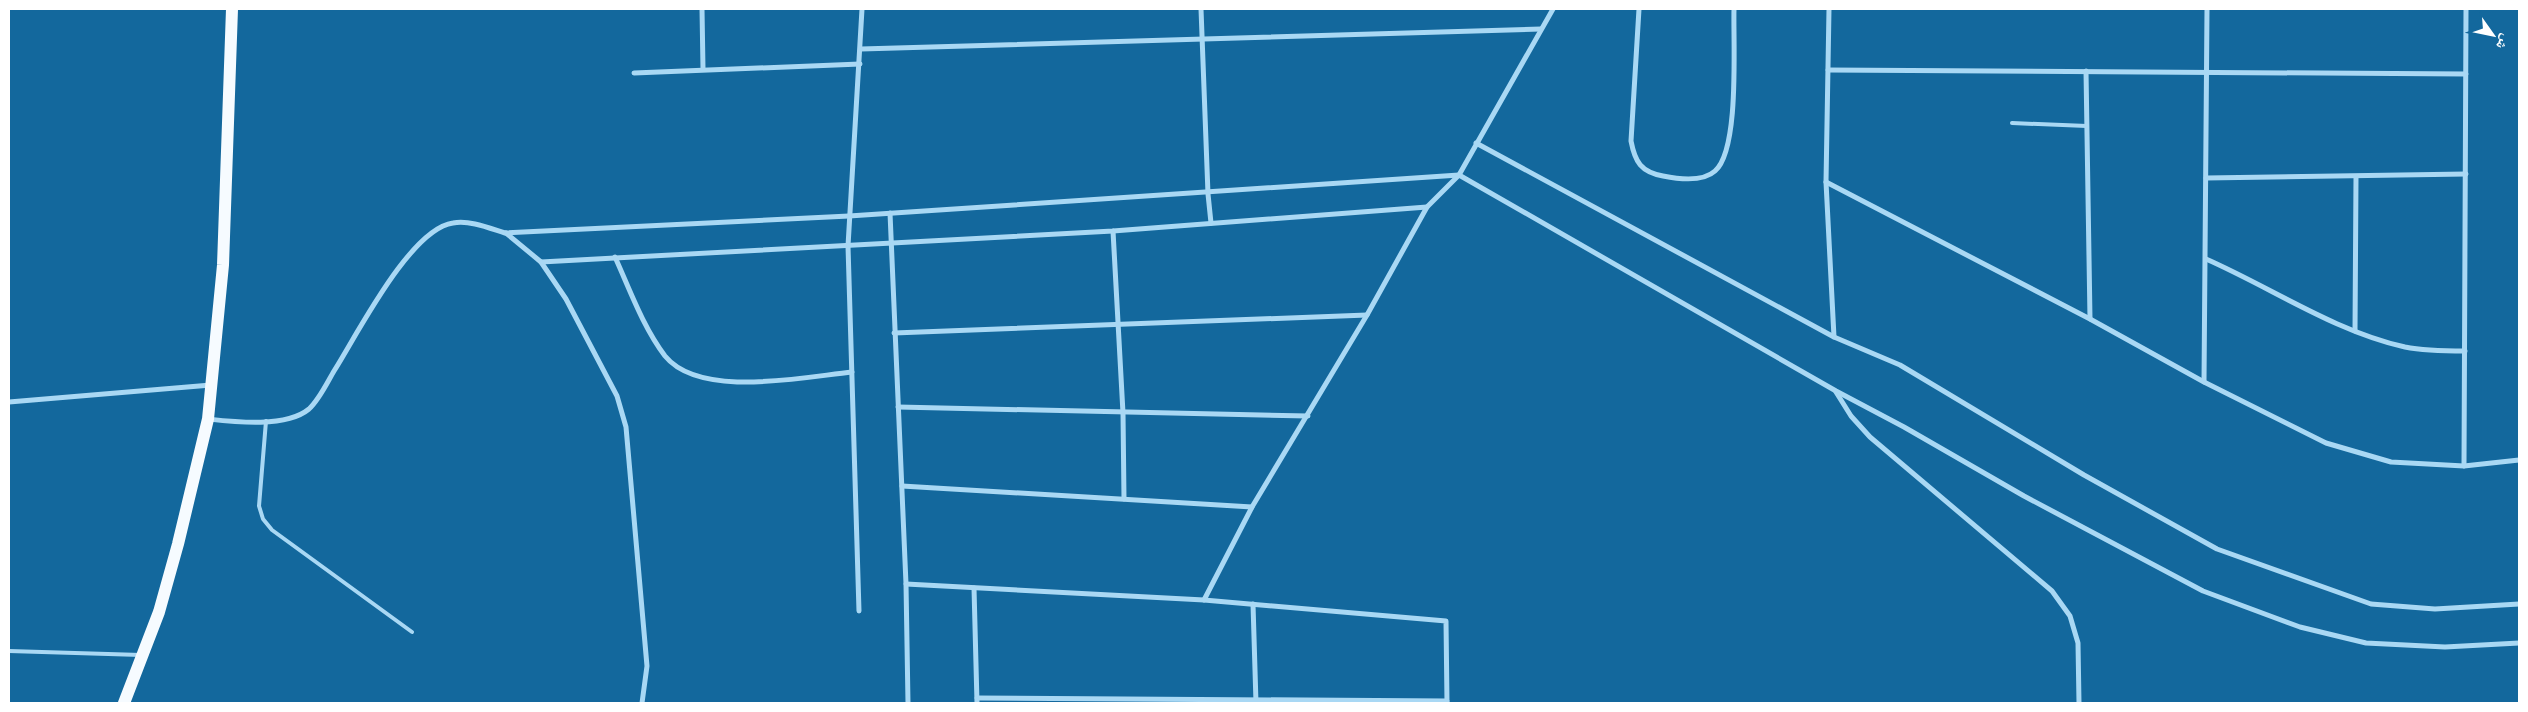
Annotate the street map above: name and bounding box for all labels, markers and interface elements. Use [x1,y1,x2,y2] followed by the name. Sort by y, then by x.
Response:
[2468,10,2518,60] north arrow
[2491,30,2516,54] text: ش

